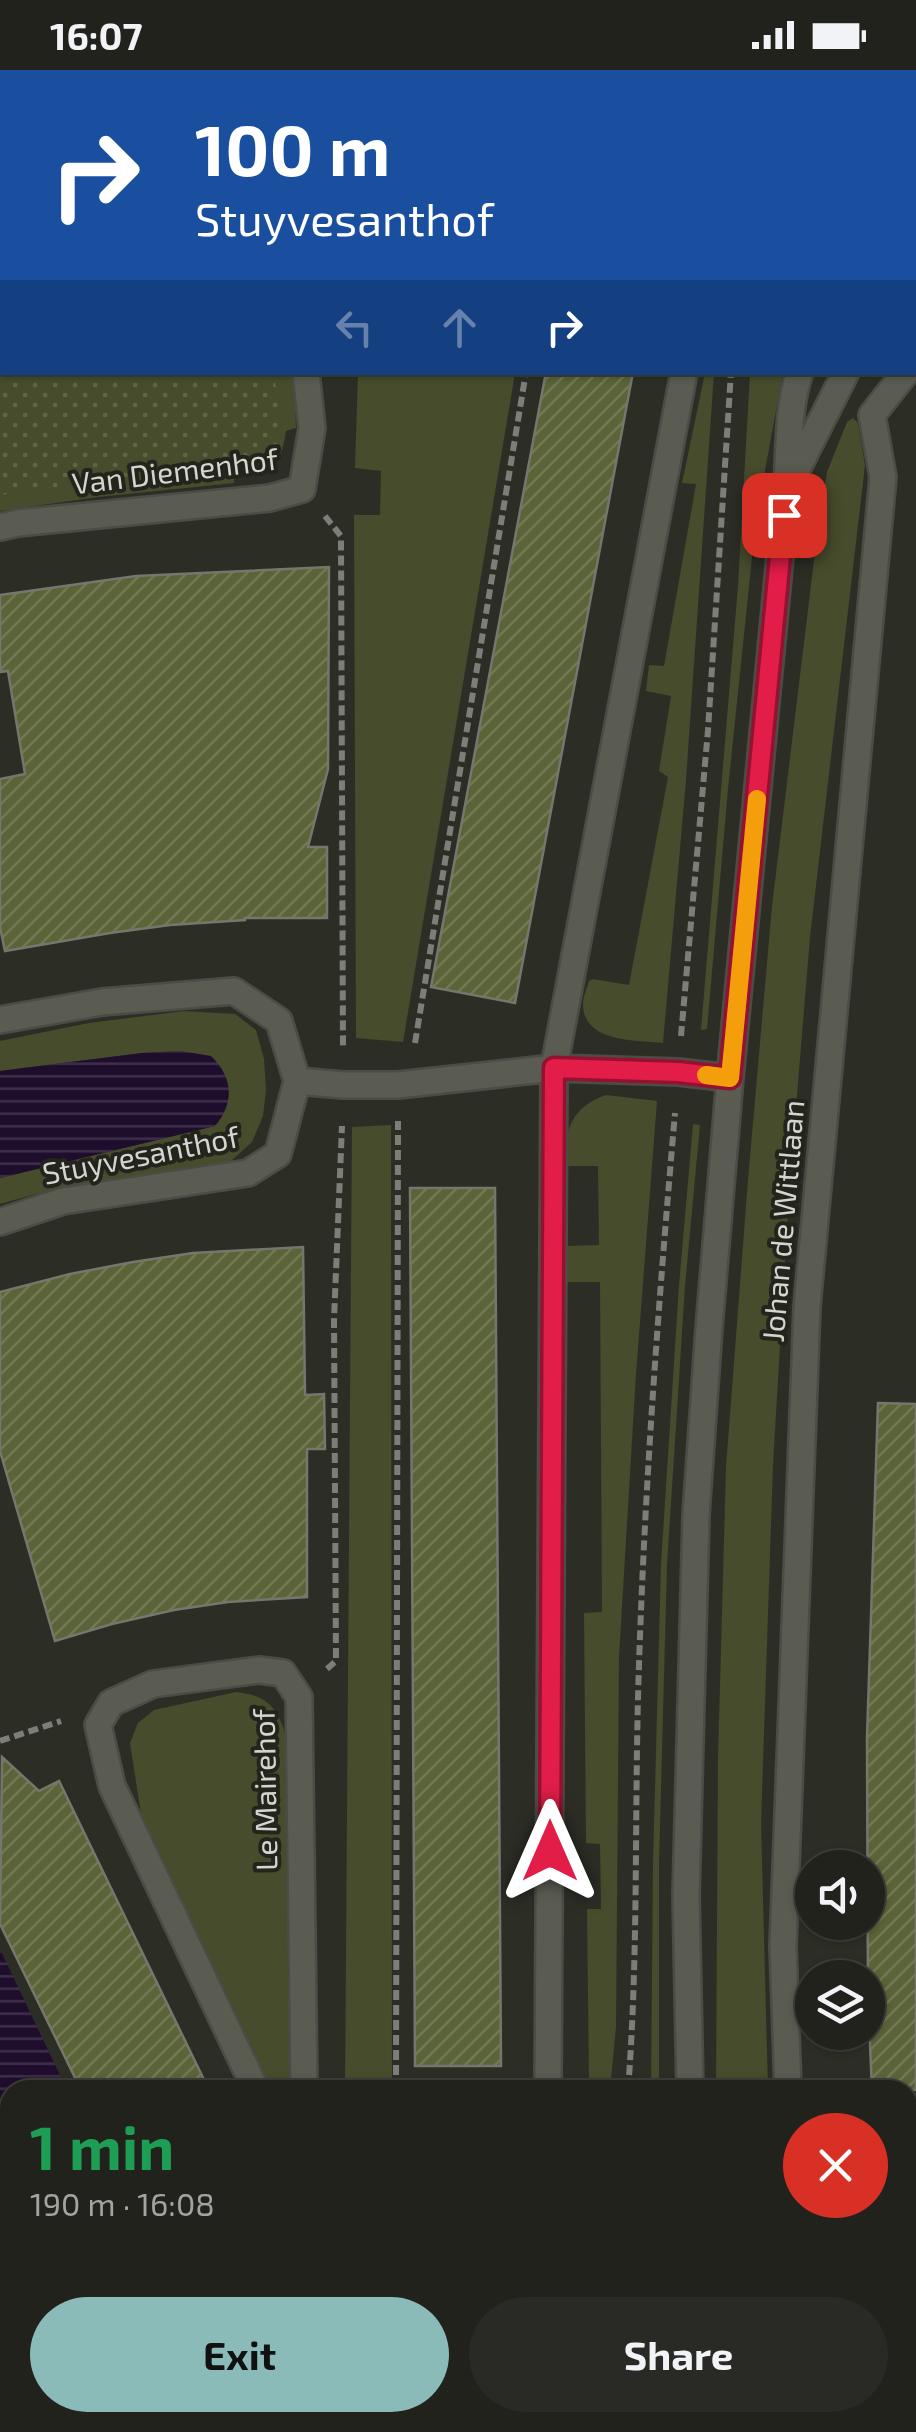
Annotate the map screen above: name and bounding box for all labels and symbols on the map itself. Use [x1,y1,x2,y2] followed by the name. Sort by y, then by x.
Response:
[70,439,280,501] street label: Van Diemenhof
[742,473,827,558] pin
[753,1098,811,1343] street label: Johan de Wittlaan
[39,1117,242,1191] street label: Stuyvesanthof
[245,1708,283,1871] street label: Le Mairehof
[498,1799,602,1903] position arrow

